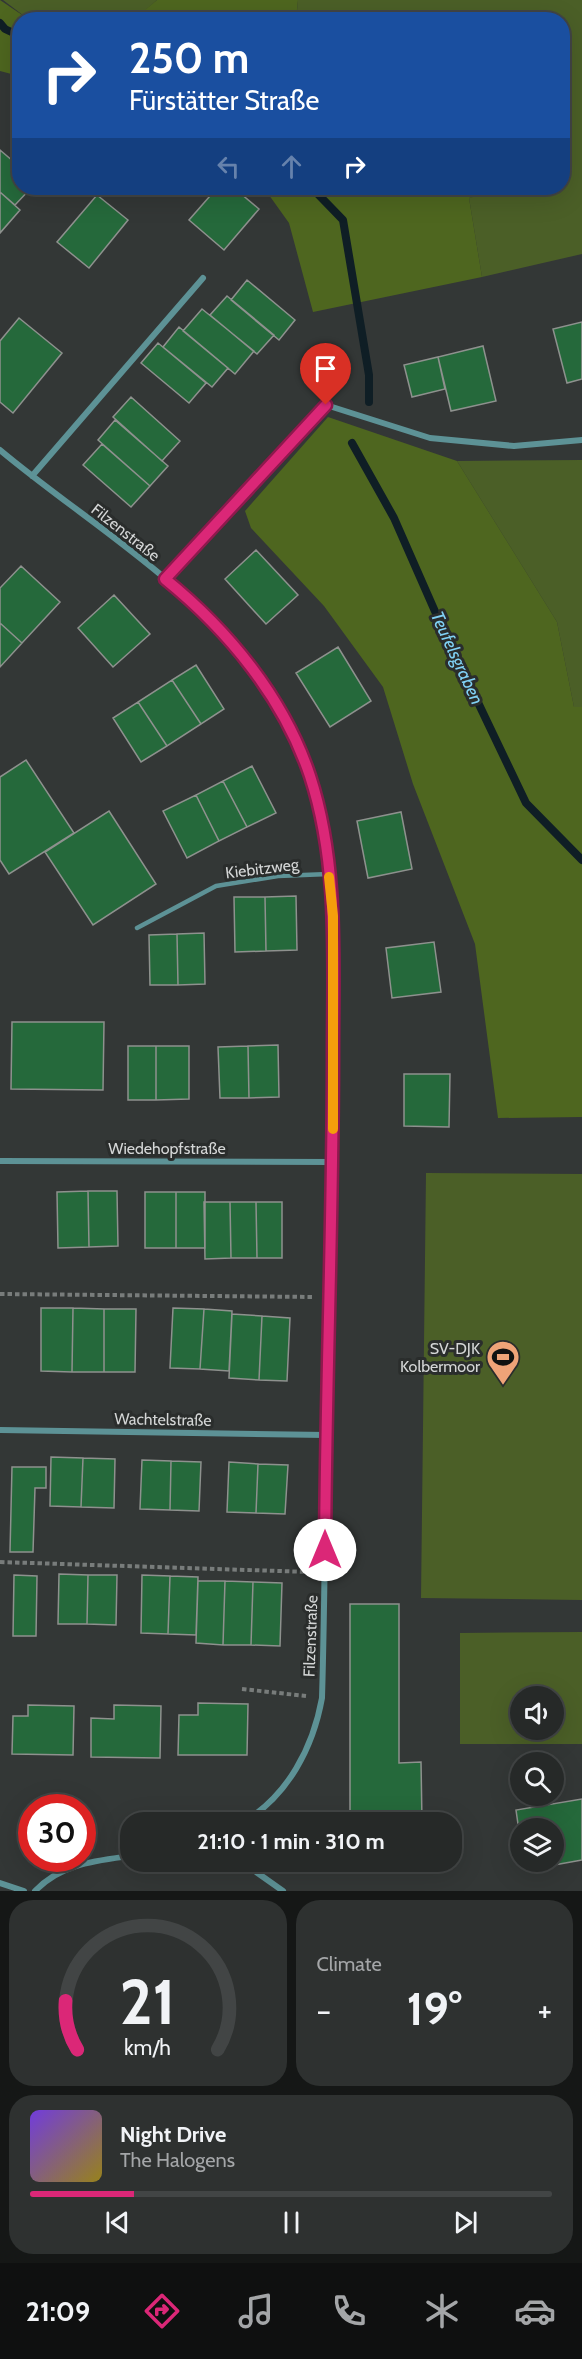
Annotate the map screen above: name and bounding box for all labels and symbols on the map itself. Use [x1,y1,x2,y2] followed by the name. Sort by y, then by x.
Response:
[300,343,351,405] pin
[88,500,164,565] street label: Filzenstraße
[426,608,488,708] water label: Teufelsgraben
[224,854,301,882] street label: Kiebitzweg
[108,1139,226,1158] street label: Wiedehopfstraße
[400,1339,481,1376] place label: SV-DJK Kolbermoor
[485,1339,521,1386] sports icon: SV-DJK Kolbermoor
[114,1409,212,1430] street label: Wachtelstraße
[293,1518,357,1582] position arrow
[300,1595,321,1677] street label: Filzenstraße
[18,1794,96,1872] speed limit sign: 30

